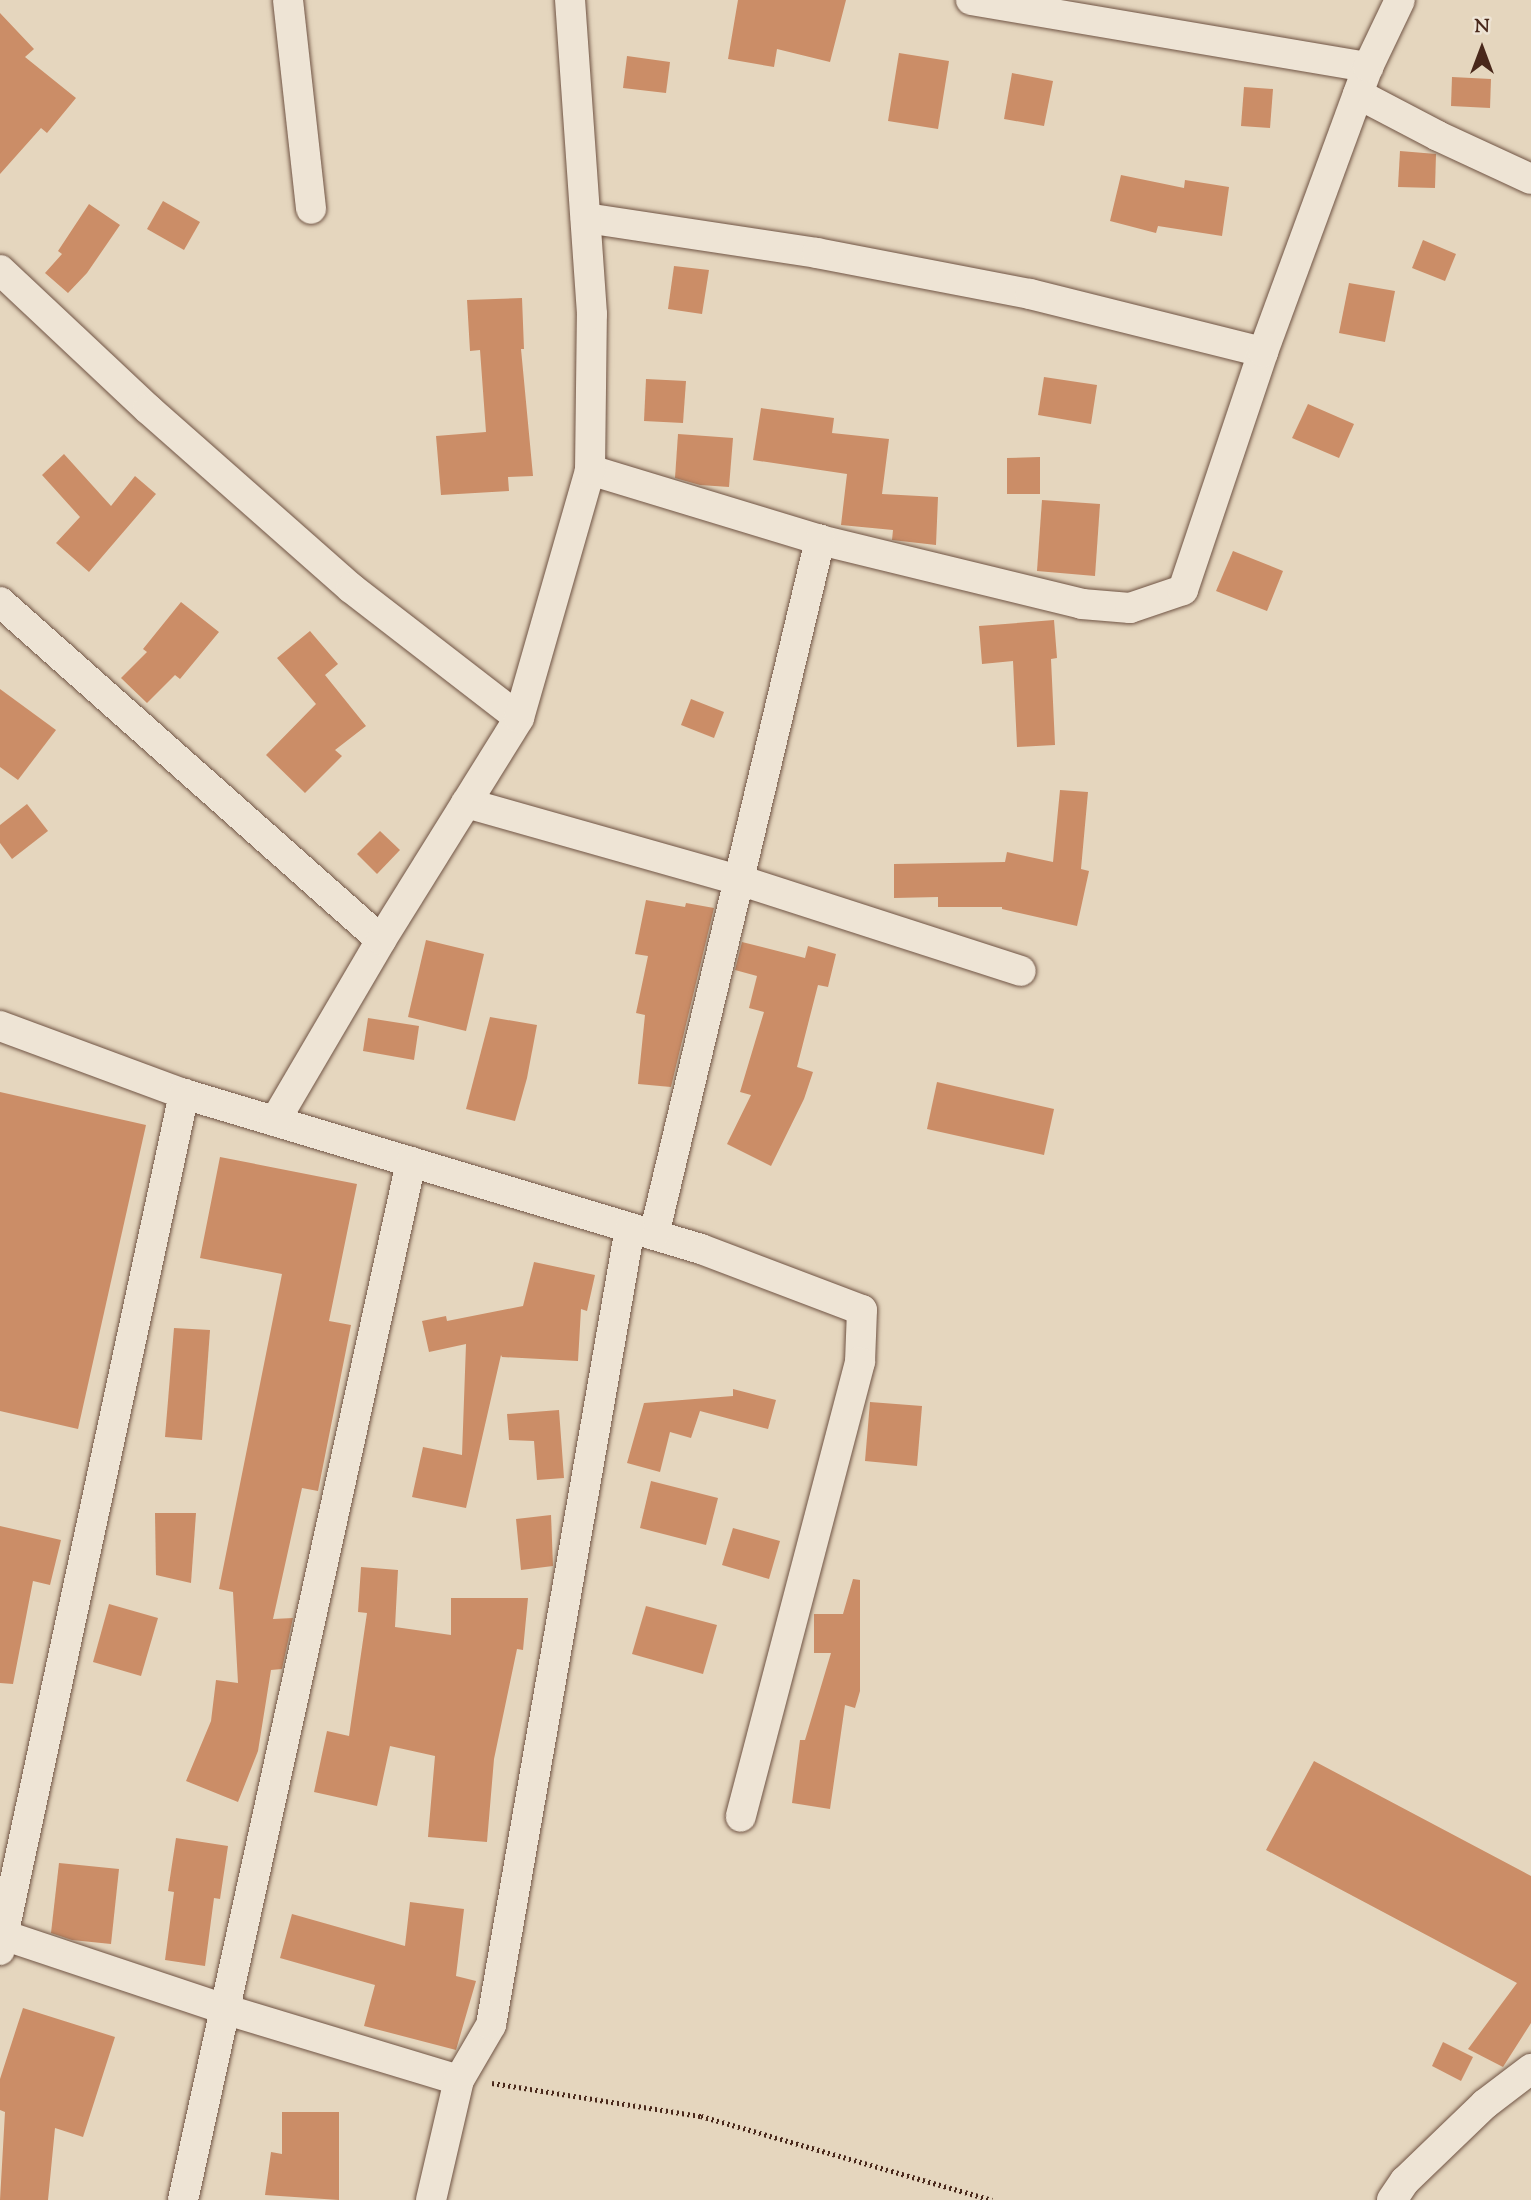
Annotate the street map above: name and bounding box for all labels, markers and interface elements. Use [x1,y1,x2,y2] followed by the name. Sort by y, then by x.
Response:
[1447,14,1517,84] north arrow
[1474,14,1490,41] text: N

